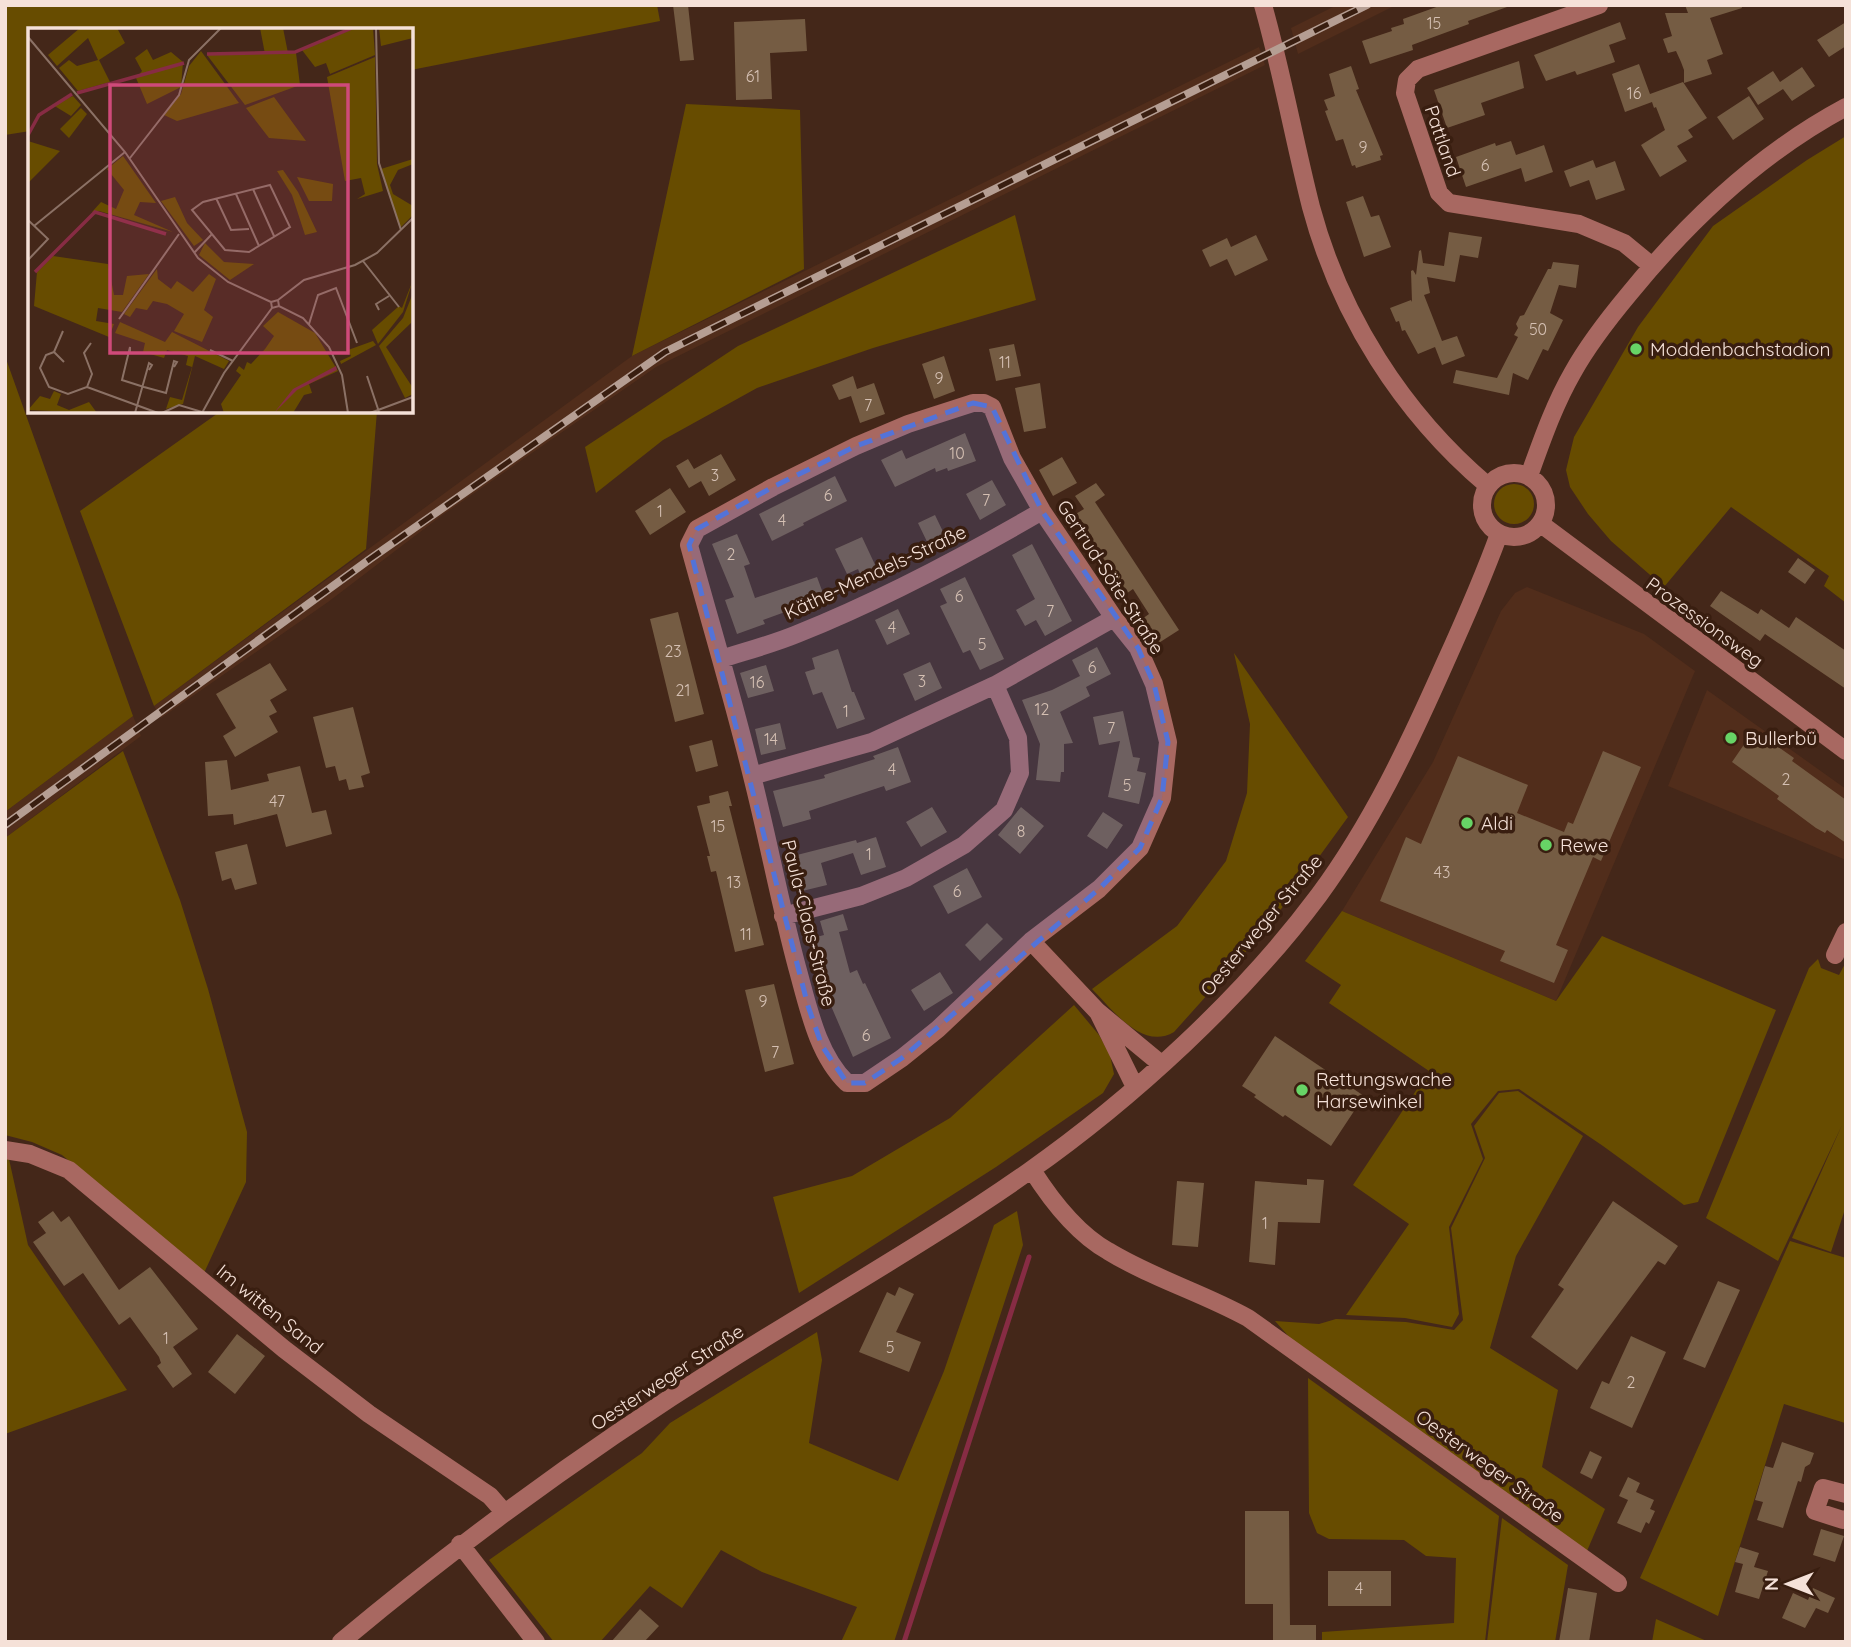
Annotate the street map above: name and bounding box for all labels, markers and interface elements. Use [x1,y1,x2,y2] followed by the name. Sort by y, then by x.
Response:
[1427,13,1441,33] house number: 15
[28,28,413,413] inset map
[746,66,760,86] house number: 61
[1627,83,1642,103] house number: 16
[1420,102,1466,180] street label: Pattland
[1359,137,1368,157] house number: 9
[1481,155,1490,175] house number: 6
[1529,319,1547,339] house number: 50
[1650,337,1831,361] place label: Moddenbachstadion
[1628,341,1644,357] marker: Moddenbachstadion
[999,352,1011,372] house number: 11
[935,368,944,388] house number: 9
[864,395,872,415] house number: 7
[949,443,965,463] house number: 10
[711,465,719,485] house number: 3
[824,485,833,505] house number: 6
[982,490,990,510] house number: 7
[1052,495,1170,659] street label: Gertrud-Söte-Straße
[657,501,663,521] house number: 1
[778,510,786,530] house number: 4
[780,519,970,625] street label: Käthe-Mendels-Straße
[727,544,736,564] house number: 2
[1642,571,1768,673] street label: Prozessionsweg
[955,586,964,606] house number: 6
[1046,601,1054,621] house number: 7
[888,617,896,637] house number: 4
[978,634,986,654] house number: 5
[664,641,682,661] house number: 23
[1088,657,1097,677] house number: 6
[918,671,926,691] house number: 3
[750,672,765,692] house number: 16
[676,680,690,700] house number: 21
[1035,699,1050,719] house number: 12
[843,701,849,721] house number: 1
[1107,718,1115,738] house number: 7
[1745,726,1817,750] place label: Bullerbü
[764,729,778,749] house number: 14
[1723,730,1739,746] marker: Bullerbü
[888,759,896,779] house number: 4
[1782,769,1791,789] house number: 2
[1123,775,1131,795] house number: 5
[269,791,285,811] house number: 47
[1481,811,1513,835] place label: Aldi
[1459,815,1475,831] marker: Aldi
[711,816,725,836] house number: 15
[1017,821,1025,841] house number: 8
[1560,833,1608,857] place label: Rewe
[777,837,841,1009] street label: Paula-Claas-Straße
[1538,837,1554,853] marker: Rewe
[866,844,872,864] house number: 1
[1195,849,1327,1001] street label: Oesterweger Straße
[1434,862,1450,882] house number: 43
[727,872,741,892] house number: 13
[953,881,962,901] house number: 6
[740,924,752,944] house number: 11
[759,991,768,1011] house number: 9
[862,1025,871,1045] house number: 6
[771,1042,779,1062] house number: 7
[1316,1067,1452,1113] place label: Rettungswache Harsewinkel
[1294,1082,1310,1098] marker: Rettungswache Harsewinkel
[1262,1213,1268,1233] house number: 1
[212,1259,328,1359] street label: Im witten Sand
[586,1319,748,1435] street label: Oesterweger Straße
[163,1328,169,1348] house number: 1
[886,1337,894,1357] house number: 5
[1627,1372,1636,1392] house number: 2
[1411,1404,1569,1528] street label: Oesterweger Straße
[1753,1549,1823,1619] north arrow
[1759,1577,1783,1591] text: N
[1355,1578,1363,1598] house number: 4

